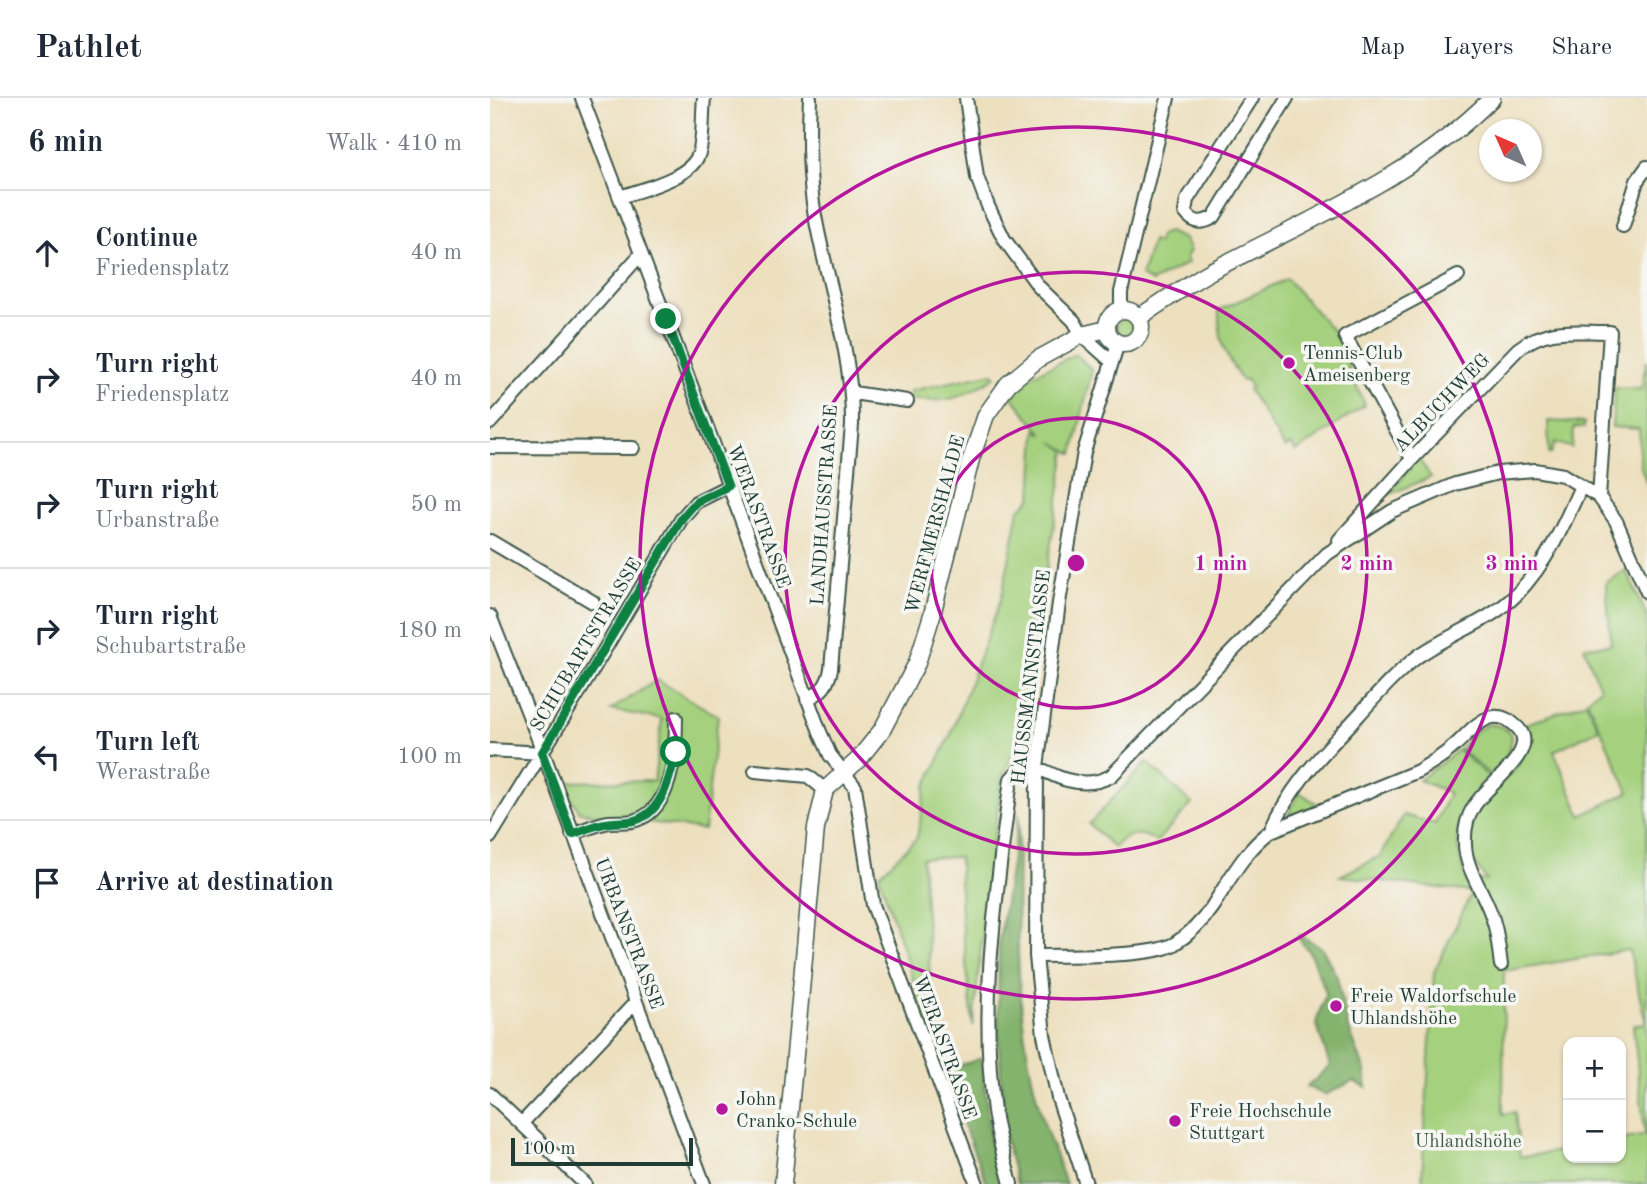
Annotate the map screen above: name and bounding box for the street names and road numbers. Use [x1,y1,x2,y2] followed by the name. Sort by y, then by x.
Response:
[1391,351,1495,457] street label: ALBUCHWEG
[809,404,842,606] street label: LANDHAUSSTRASSE
[903,433,969,616] street label: WERFMERSHALDE
[723,442,793,591] street label: WERASTRASSE
[528,555,646,735] street label: SCHUBARTSTRASSE
[1010,569,1055,786] street label: HAUSSMANNSTRASSE
[590,856,665,1012] street label: URBANSTRASSE
[909,973,979,1122] street label: WERASTRASSE

